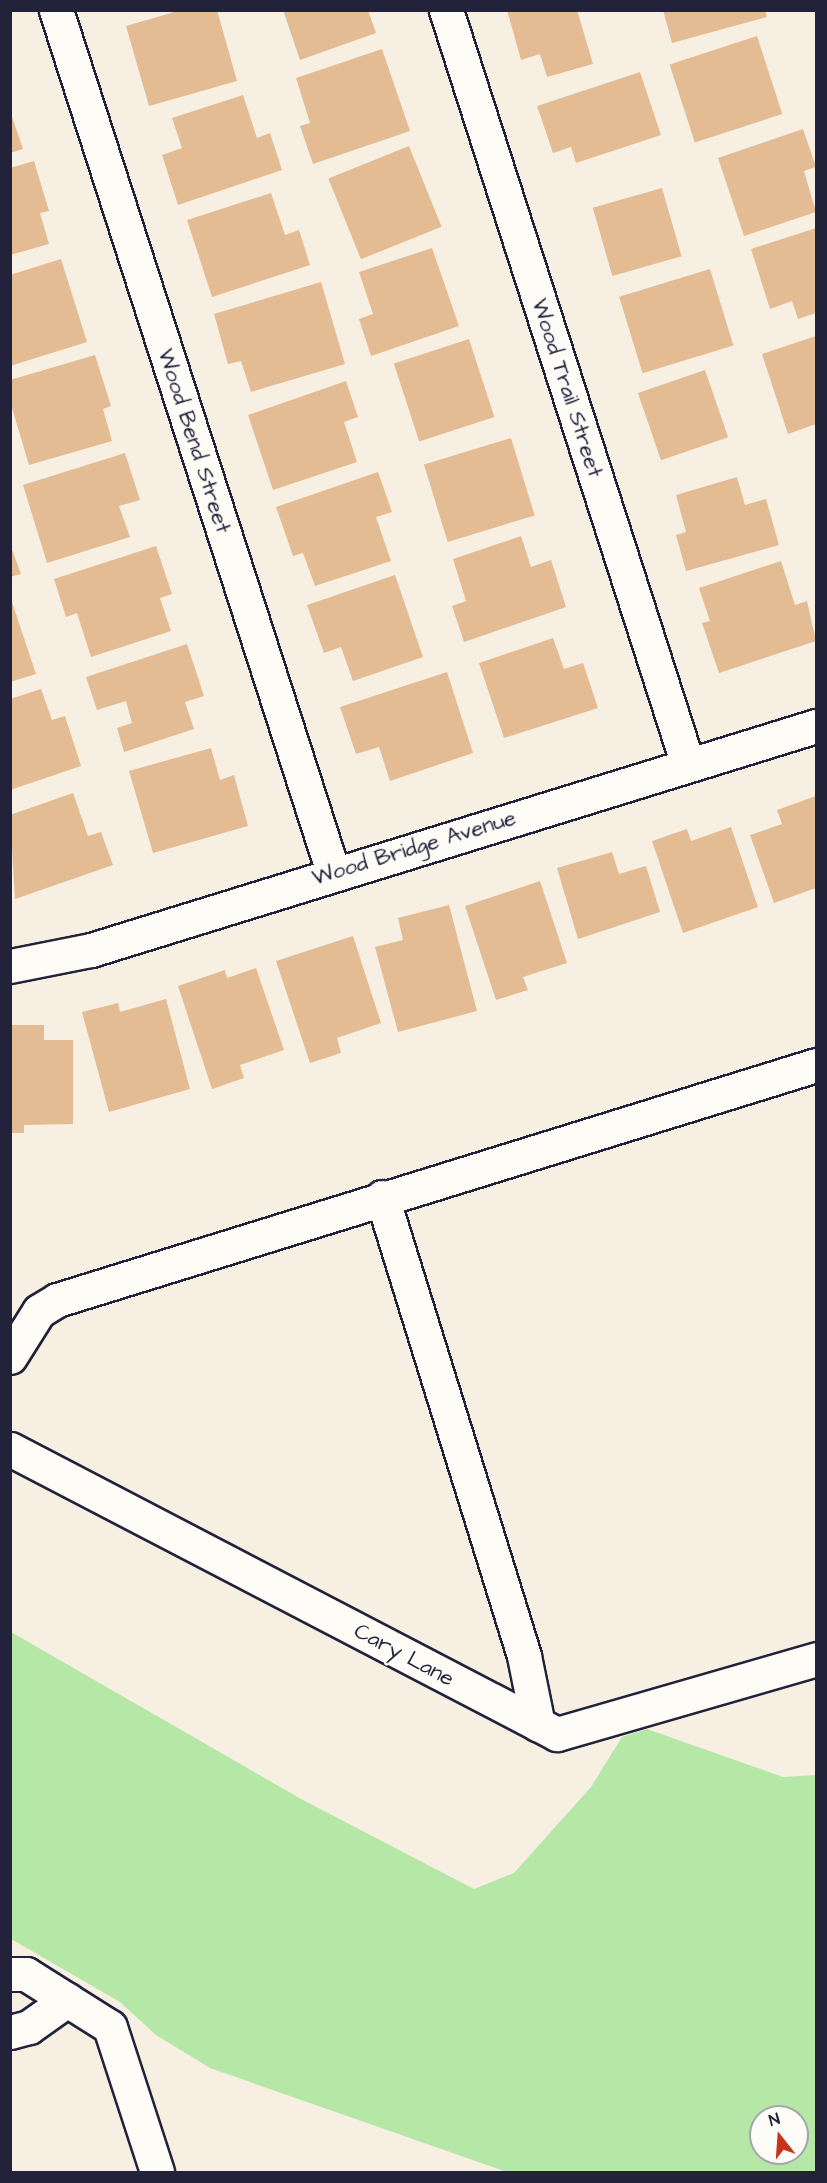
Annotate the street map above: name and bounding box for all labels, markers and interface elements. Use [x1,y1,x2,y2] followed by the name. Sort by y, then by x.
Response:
[526,295,608,481] street label: Wood Trail Street
[152,346,236,536] street label: Wood Bend Street
[309,804,519,892] street label: Wood Bridge Avenue
[350,1618,458,1692] street label: Cary Lane
[749,2105,809,2165] north arrow
[766,2108,782,2132] text: N

